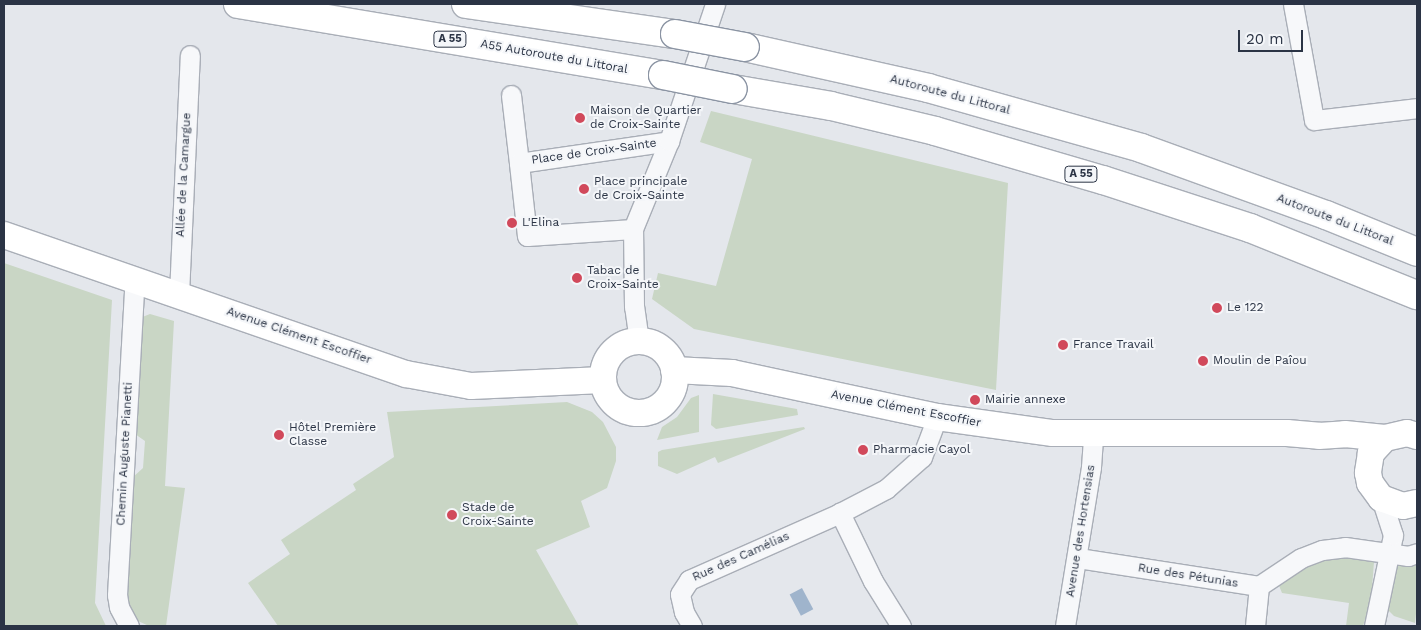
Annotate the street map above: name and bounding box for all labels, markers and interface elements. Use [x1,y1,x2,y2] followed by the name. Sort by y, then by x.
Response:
[1241,20,1306,52] scale bar
[432,30,468,48] road number: A 55
[1246,30,1284,48] text: 20 m
[479,37,629,77] street label: A55 Autoroute du Littoral
[888,72,1012,118] street label: Autoroute du Littoral
[590,104,701,132] place label: Maison de Quartier de Croix-Sainte
[174,112,194,238] street label: Allée de la Camargue
[574,112,586,124] marker: Maison de Quartier de Croix-Sainte
[531,136,657,168] street label: Place de Croix-Sainte
[1064,165,1098,182] road number: A 55
[594,175,687,203] place label: Place principale de Croix-Sainte
[578,183,590,195] marker: Place principale de Croix-Sainte
[1275,191,1395,249] street label: Autoroute du Littoral
[522,216,559,230] place label: L'Elina
[506,217,518,229] marker: L'Elina
[587,264,659,292] place label: Tabac de Croix-Sainte
[571,272,583,284] marker: Tabac de Croix-Sainte
[1227,301,1264,315] place label: Le 122
[1211,302,1223,314] marker: Le 122
[225,304,373,368] street label: Avenue Clément Escoffier
[1073,338,1154,352] place label: France Travail
[1057,339,1069,351] marker: France Travail
[1213,354,1307,368] place label: Moulin de Paîou
[1197,355,1209,367] marker: Moulin de Paîou
[114,382,136,526] street label: Chemin Auguste Pianetti
[830,387,982,431] street label: Avenue Clément Escoffier
[985,393,1066,407] place label: Mairie annexe
[969,394,981,406] marker: Mairie annexe
[289,421,377,449] place label: Hôtel Première Classe
[273,429,285,441] marker: Hôtel Première Classe
[873,443,970,457] place label: Pharmacie Cayol
[857,444,869,456] marker: Pharmacie Cayol
[1063,464,1099,598] street label: Avenue des Hortensias
[462,501,534,529] place label: Stade de Croix-Sainte
[446,509,458,521] marker: Stade de Croix-Sainte
[690,529,792,585] street label: Rue des Camélias
[1137,561,1239,591] street label: Rue des Pétunias

